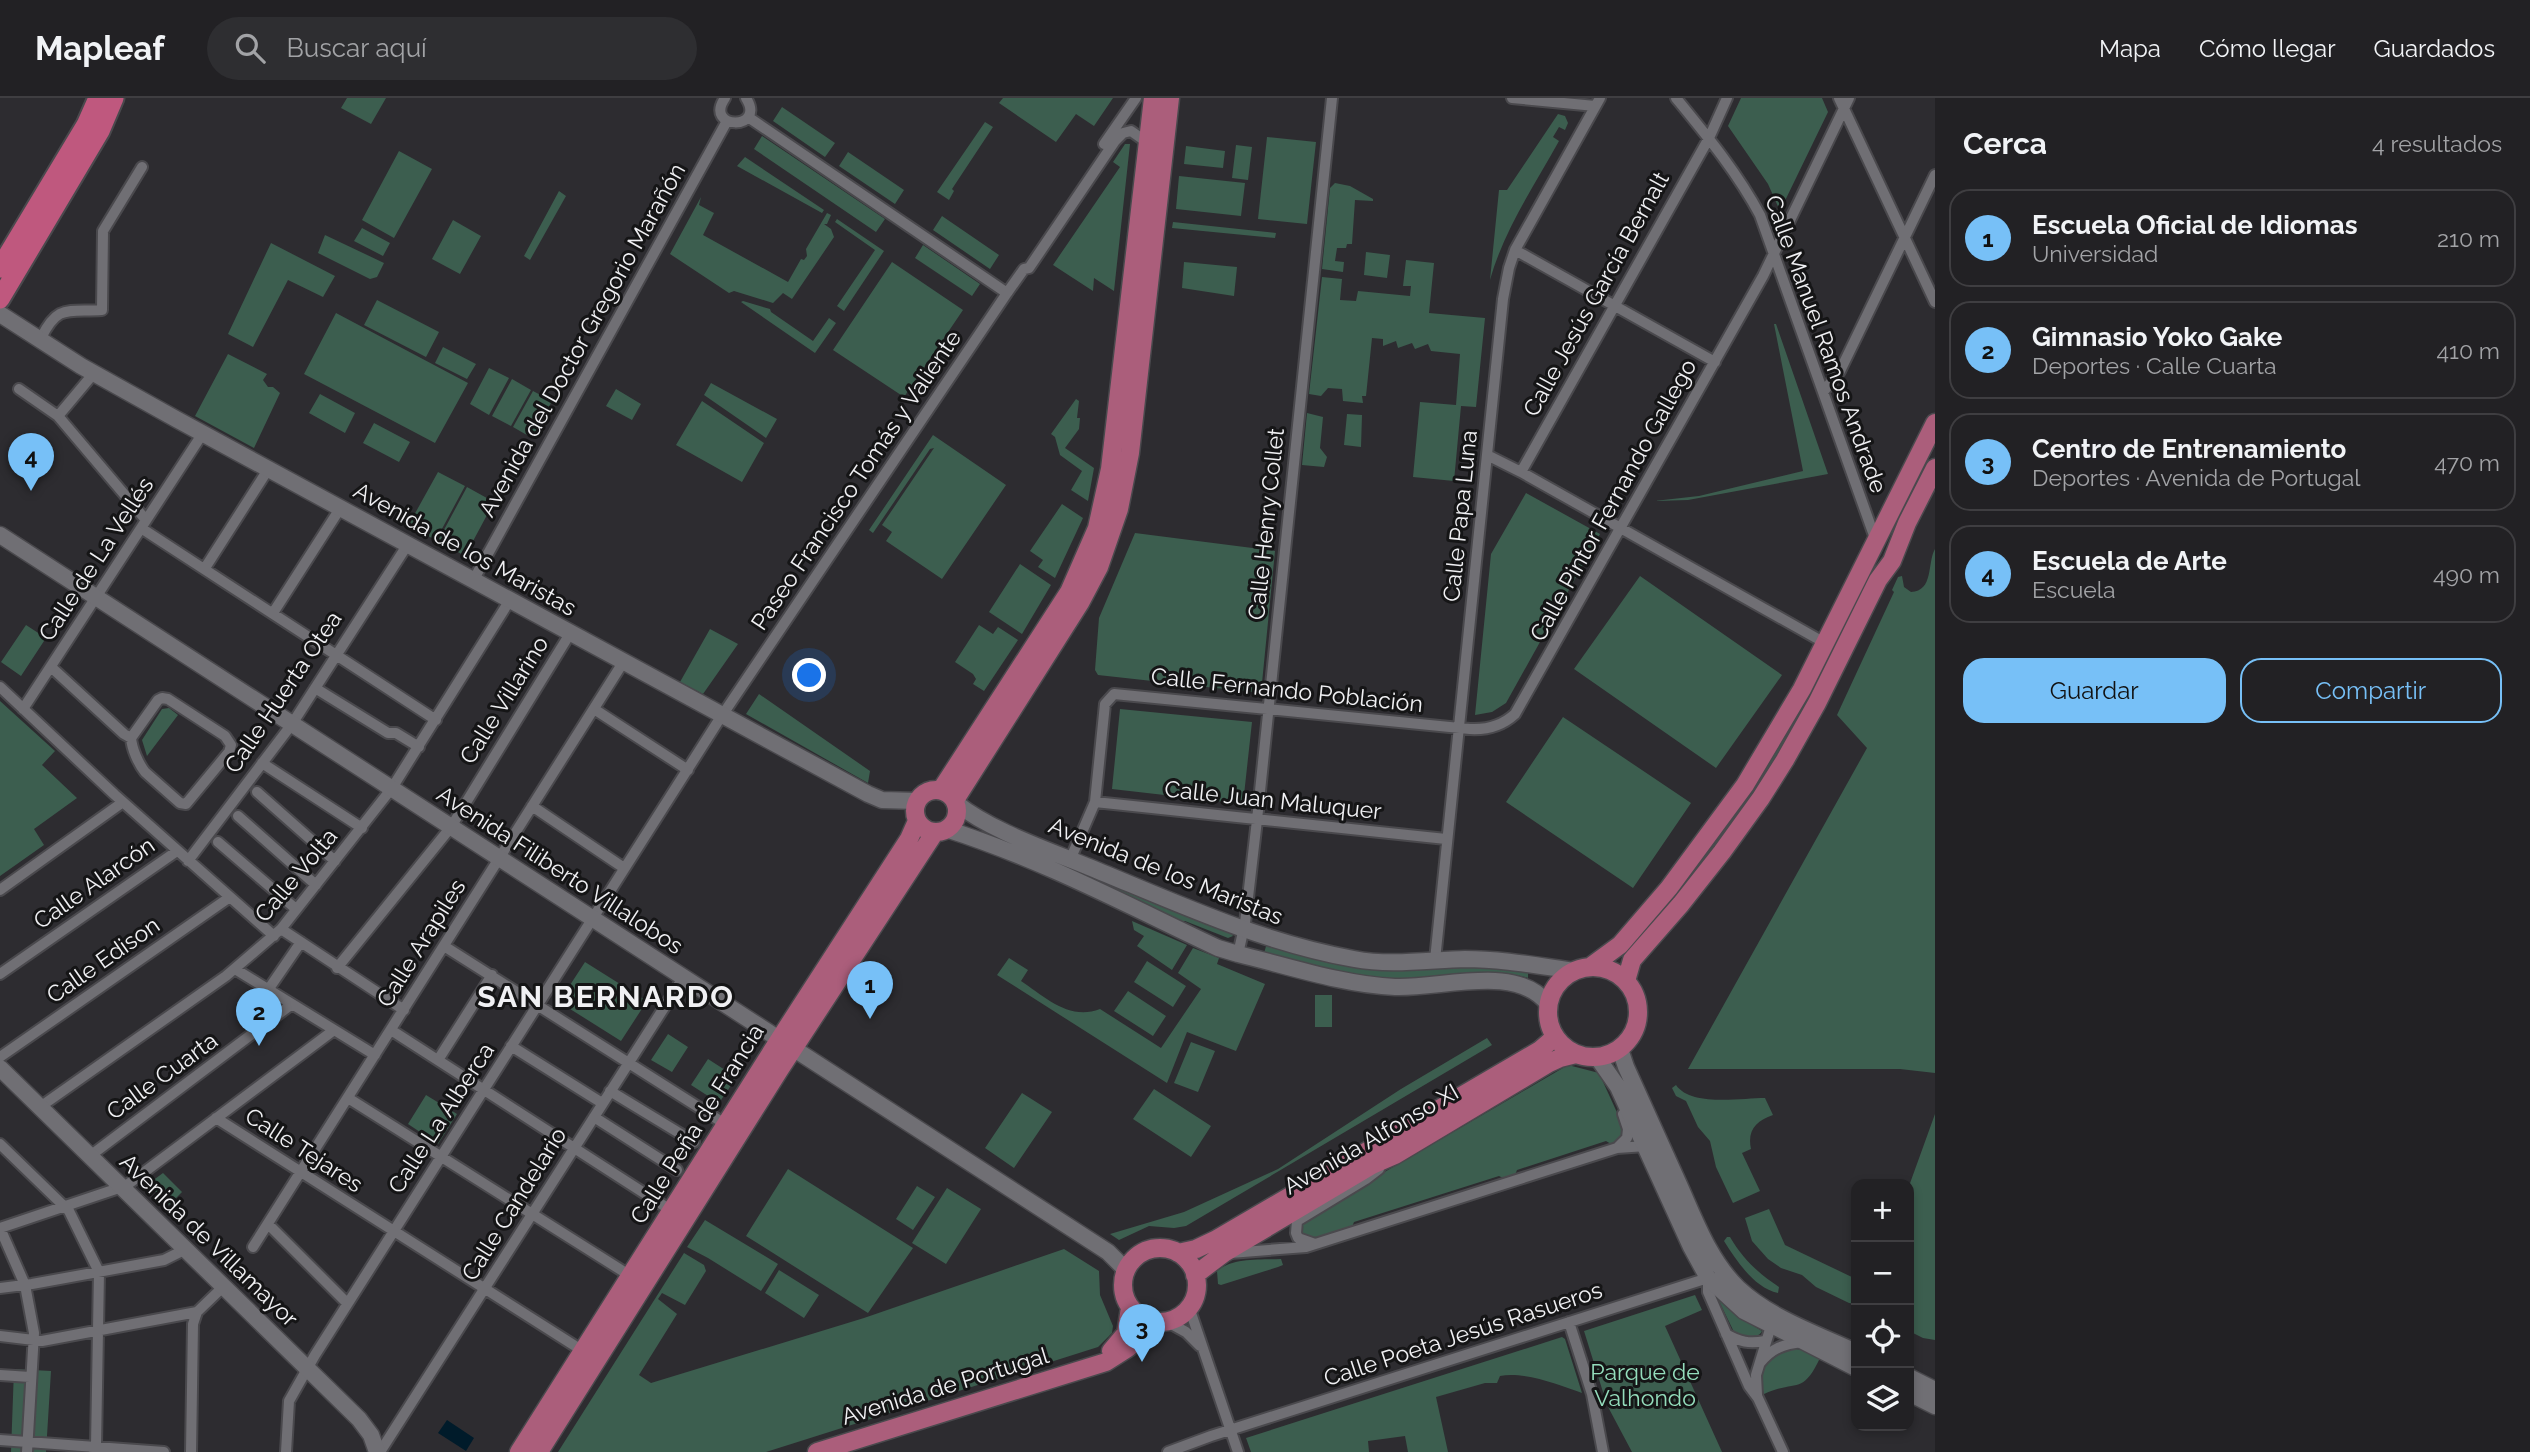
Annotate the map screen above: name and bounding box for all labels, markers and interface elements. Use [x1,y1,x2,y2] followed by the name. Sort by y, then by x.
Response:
[207,17,697,80] search box
[35,29,165,68] text: Mapleaf
[231,29,269,67] icon: search
[287,33,427,63] text: Buscar aquí
[2099,34,2161,63] text: Mapa
[2199,34,2336,63] text: Cómo llegar
[2374,34,2495,63] text: Guardados
[1963,126,2047,161] text: Cerca
[2372,130,2502,157] text: 4 resultados
[473,158,690,521] street label: Avenida del Doctor Gregorio Marañón
[1517,167,1674,421] street label: Calle Jesús García Bernalt
[1760,191,1893,496] street label: Calle Manuel Ramos Andrade
[2032,210,2358,240] text: Escuela Oficial de Idiomas
[1982,225,1994,252] text: 1
[2437,225,2500,252] text: 210 m
[2032,240,2158,267] text: Universidad
[2032,322,2282,352] text: Gimnasio Yoko Gake
[745,325,966,635] street label: Paseo Francisco Tomás y Valiente
[1982,337,1994,364] text: 2
[2437,337,2500,364] text: 410 m
[2032,352,2277,379] text: Deportes · Calle Cuarta
[1524,354,1701,645] street label: Calle Pintor Fernando Gallego
[1242,426,1289,621] street label: Calle Henry Collet
[1437,429,1482,603] street label: Calle Papa Luna
[8,433,54,491] pin: 4
[2032,434,2346,464] text: Centro de Entrenamiento
[1982,449,1994,476] text: 3
[2434,449,2500,476] text: 470 m
[2032,464,2361,491] text: Deportes · Avenida de Portugal
[33,472,159,646] street label: Calle de La Vellés
[349,476,581,621] street label: Avenida de los Maristas
[2032,546,2227,576] text: Escuela de Arte
[1981,561,1995,588] text: 4
[2433,561,2500,588] text: 490 m
[2032,576,2116,603] text: Escuela
[218,606,347,778] street label: Calle Huerta Otea
[454,631,554,768] street label: Calle Villarino
[792,658,826,692] your location
[1963,658,2226,723] button: Guardar
[2240,658,2502,723] button: Compartir
[1150,662,1424,717] street label: Calle Fernando Población
[1163,775,1383,824] street label: Calle Juan Maluquer
[432,780,688,959] street label: Avenida Filiberto Villalobos
[1045,811,1287,930] street label: Avenida de los Maristas
[249,822,342,927] street label: Calle Volta
[28,831,159,934] street label: Calle Alarcón
[371,874,471,1012] street label: Calle Arapiles
[41,911,164,1008] street label: Calle Edison
[847,961,893,1019] pin: 1
[477,979,735,1014] district label: SAN BERNARDO
[236,988,282,1046] pin: 2
[624,1019,769,1228] street label: Calle Peña de Francia
[101,1026,222,1125] street label: Calle Cuarta
[382,1038,499,1198] street label: Calle La Alberca
[1279,1078,1463,1200] street label: Avenida Alfonso XI
[241,1102,368,1198] street label: Calle Tejares
[456,1122,571,1285] street label: Calle Candelario
[115,1148,304,1332] street label: Avenida de Villamayor
[1851,1179,1914,1431] map controls
[1851,1179,1914,1242] button: +
[1851,1242,1914,1305] button: −
[1320,1276,1605,1391] street label: Calle Poeta Jesús Rasueros
[1119,1304,1165,1362] pin: 3
[1851,1305,1914,1368] button: locate
[838,1341,1052,1430] street label: Avenida de Portugal
[1590,1358,1700,1411] park label: Parque de Valhondo
[1851,1368,1914,1431] button: layers

